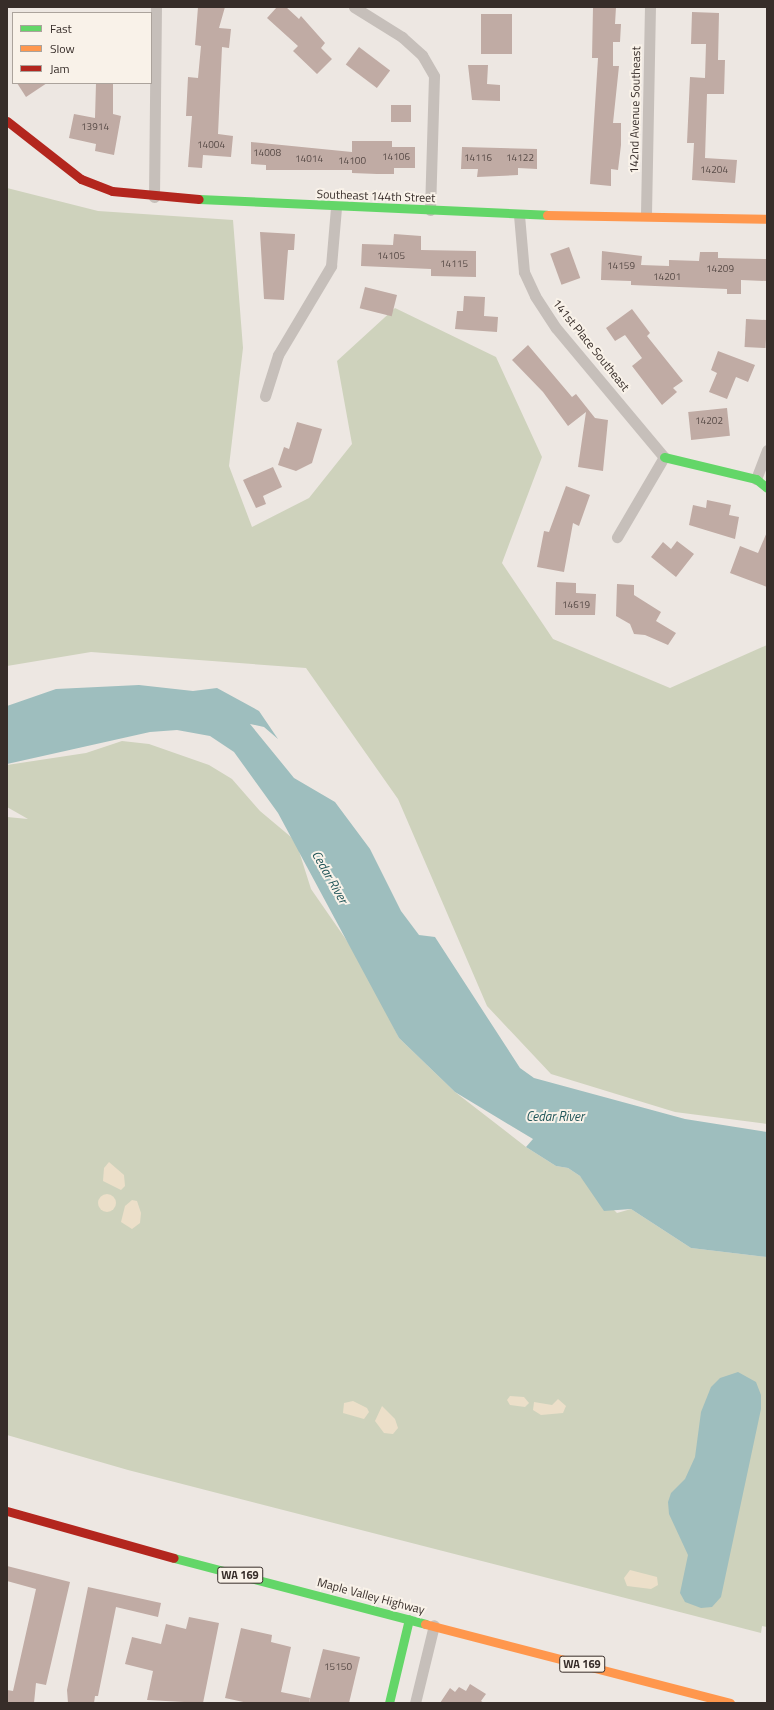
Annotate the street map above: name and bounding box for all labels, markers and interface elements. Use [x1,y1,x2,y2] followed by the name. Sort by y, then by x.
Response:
[12,12,152,84] legend
[50,19,72,38] text: Fast
[50,39,75,58] text: Slow
[627,46,643,174] street label: 142nd Avenue Southeast
[50,59,70,78] text: Jam
[81,121,109,133] house number: 13914
[197,139,225,151] house number: 14004
[253,147,281,159] house number: 14008
[382,151,410,163] house number: 14106
[464,152,492,164] house number: 14116
[506,152,534,164] house number: 14122
[295,153,323,165] house number: 14014
[338,155,366,167] house number: 14100
[700,164,728,176] house number: 14204
[316,187,436,205] street label: Southeast 144th Street
[377,250,405,262] house number: 14105
[440,258,468,270] house number: 14115
[607,260,635,272] house number: 14159
[706,263,734,275] house number: 14209
[653,271,681,283] house number: 14201
[550,296,632,394] street label: 141st Place Southeast
[695,415,723,427] house number: 14202
[562,599,590,611] house number: 14619
[309,848,351,906] water label: Cedar River
[526,1108,584,1124] water label: Cedar River
[217,1566,263,1584] road number: WA 169
[316,1575,426,1617] street label: Maple Valley Highway
[559,1655,605,1673] road number: WA 169
[324,1661,352,1673] house number: 15150

